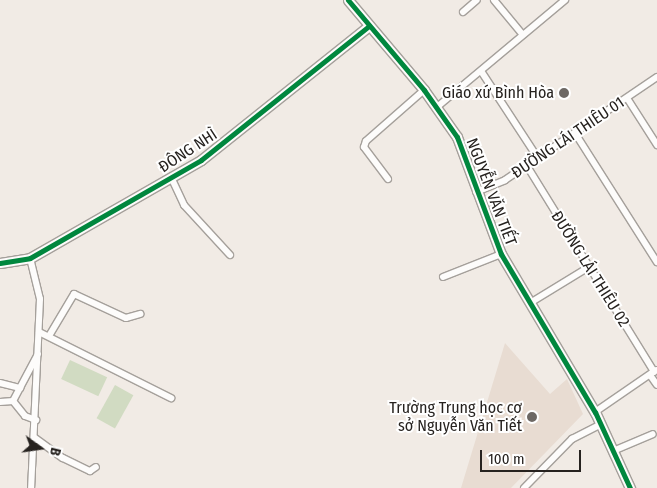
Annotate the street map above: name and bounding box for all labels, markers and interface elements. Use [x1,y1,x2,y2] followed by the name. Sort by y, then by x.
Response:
[442,83,554,103] place label: Giáo xứ Bình Hòa
[558,87,570,99] marker: Giáo xứ Bình Hòa
[508,93,628,183] street label: ĐƯỜNG LÁI THIÊU 01
[155,125,221,177] street label: ĐÔNG NHÌ
[462,136,520,248] street label: NGUYỄN VĂN TIẾT
[547,208,633,330] street label: ĐƯỜNG LÁI THIÊU 02
[389,398,522,436] place label: Trường Trung học cơ sở Nguyễn Văn Tiết
[526,411,538,423] marker: Trường Trung học cơ sở Nguyễn Văn Tiết
[15,423,65,473] north arrow
[482,440,583,472] scale bar
[46,446,64,458] text: B
[488,450,525,468] text: 100 m

